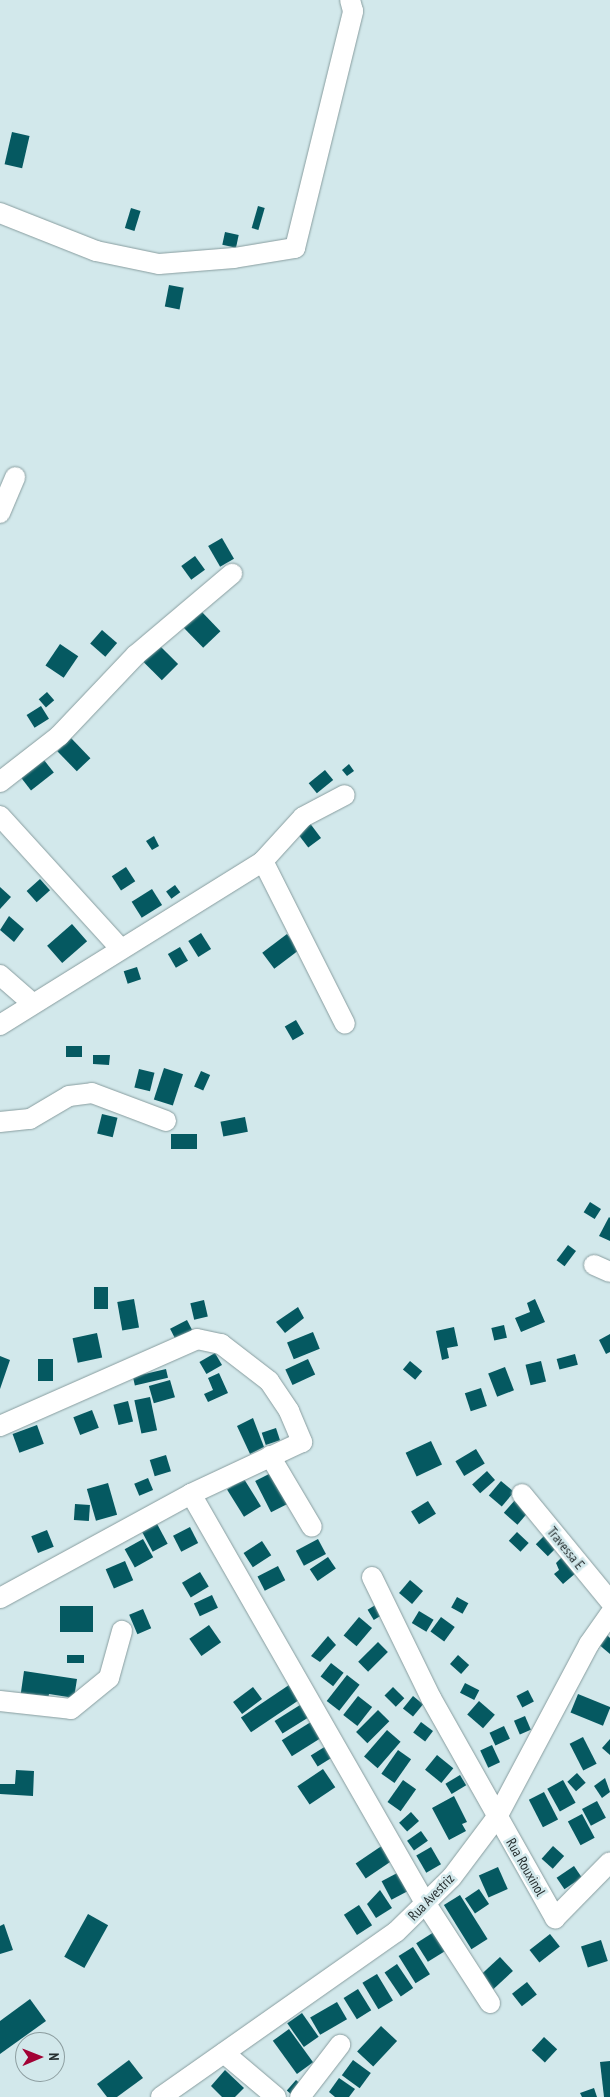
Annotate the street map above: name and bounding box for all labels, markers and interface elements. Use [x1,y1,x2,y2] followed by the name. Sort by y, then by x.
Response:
[544,1523,588,1573] street label: Travessa E
[503,1835,549,1899] street label: Rua Rouxinol
[404,1870,458,1924] street label: Rua Avestriz
[15,2032,65,2082] north arrow
[45,2053,63,2061] text: N

